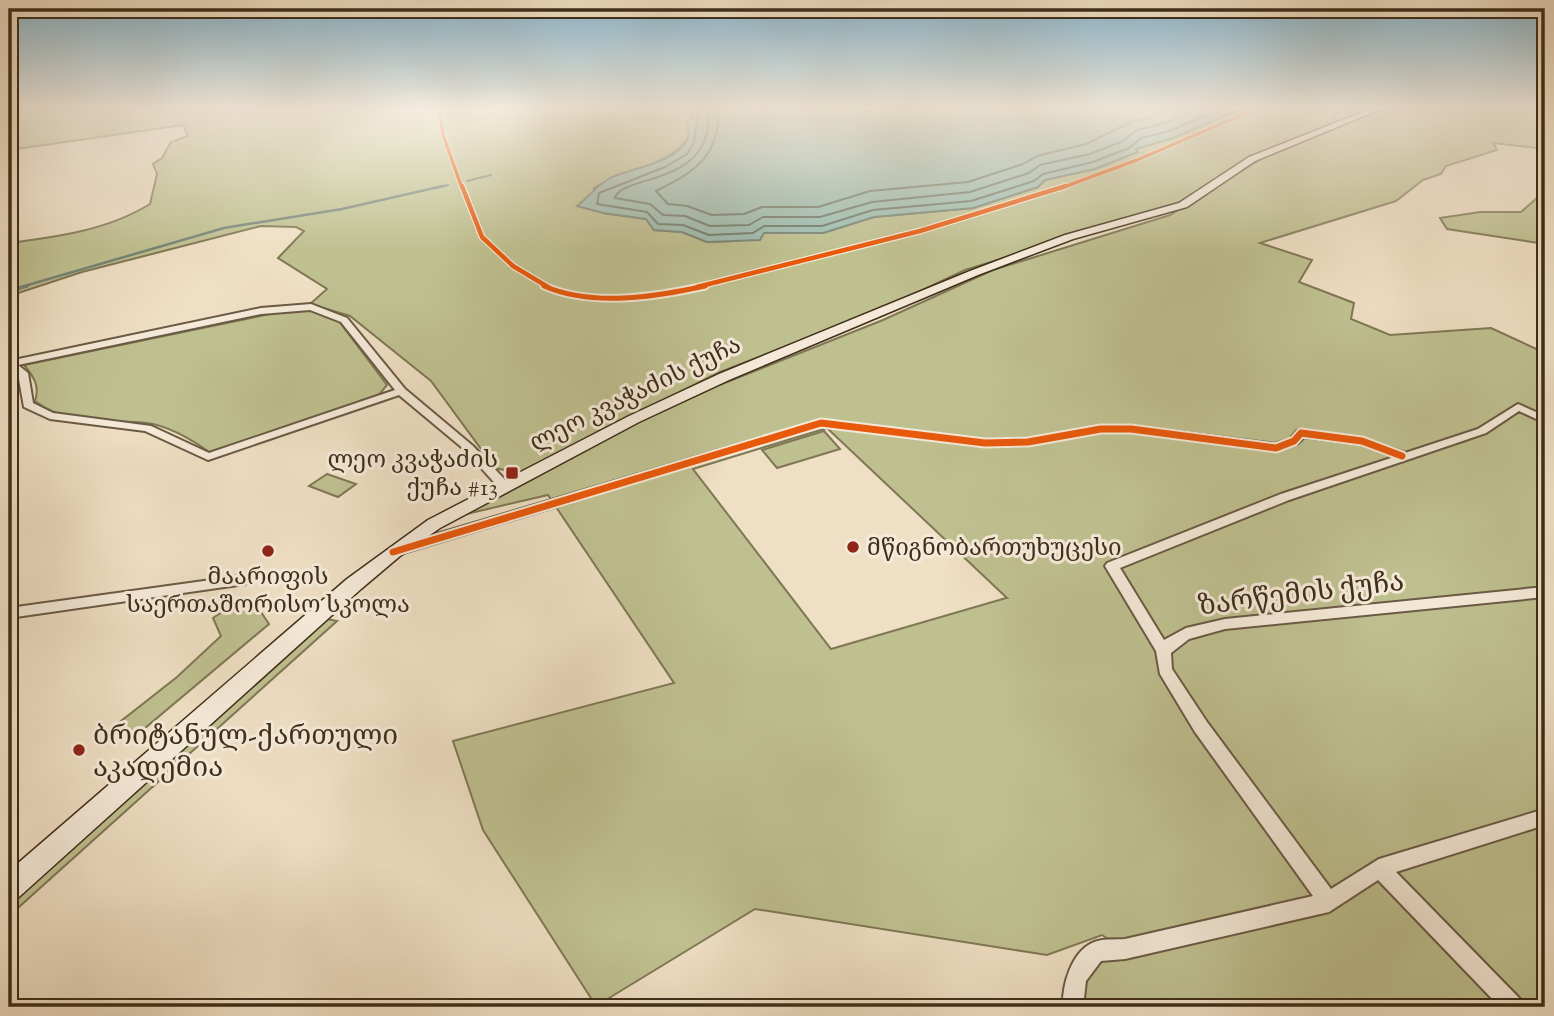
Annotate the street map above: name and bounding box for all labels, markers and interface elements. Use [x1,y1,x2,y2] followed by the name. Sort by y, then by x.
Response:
[524,329,747,461] street label: ლეო კვაჭაძის ქუჩა
[328,444,498,506] place label: ლეო კვაჭაძის ქუჩა #13
[504,465,520,481] marker: ლეო კვაჭაძის ქუჩა #13
[867,532,1122,566] place label: მწიგნობართუხუცესი
[845,539,861,555] marker: მწიგნობართუხუცესი
[260,543,276,559] marker: მაარიფის საერთაშორისო სკოლა
[126,561,410,623] place label: მაარიფის საერთაშორისო სკოლა
[1196,563,1407,627] street label: ზარწემის ქუჩა
[93,717,398,789] place label: ბრიტანულ-ქართული აკადემია
[71,742,87,758] marker: ბრიტანულ-ქართული აკადემია

